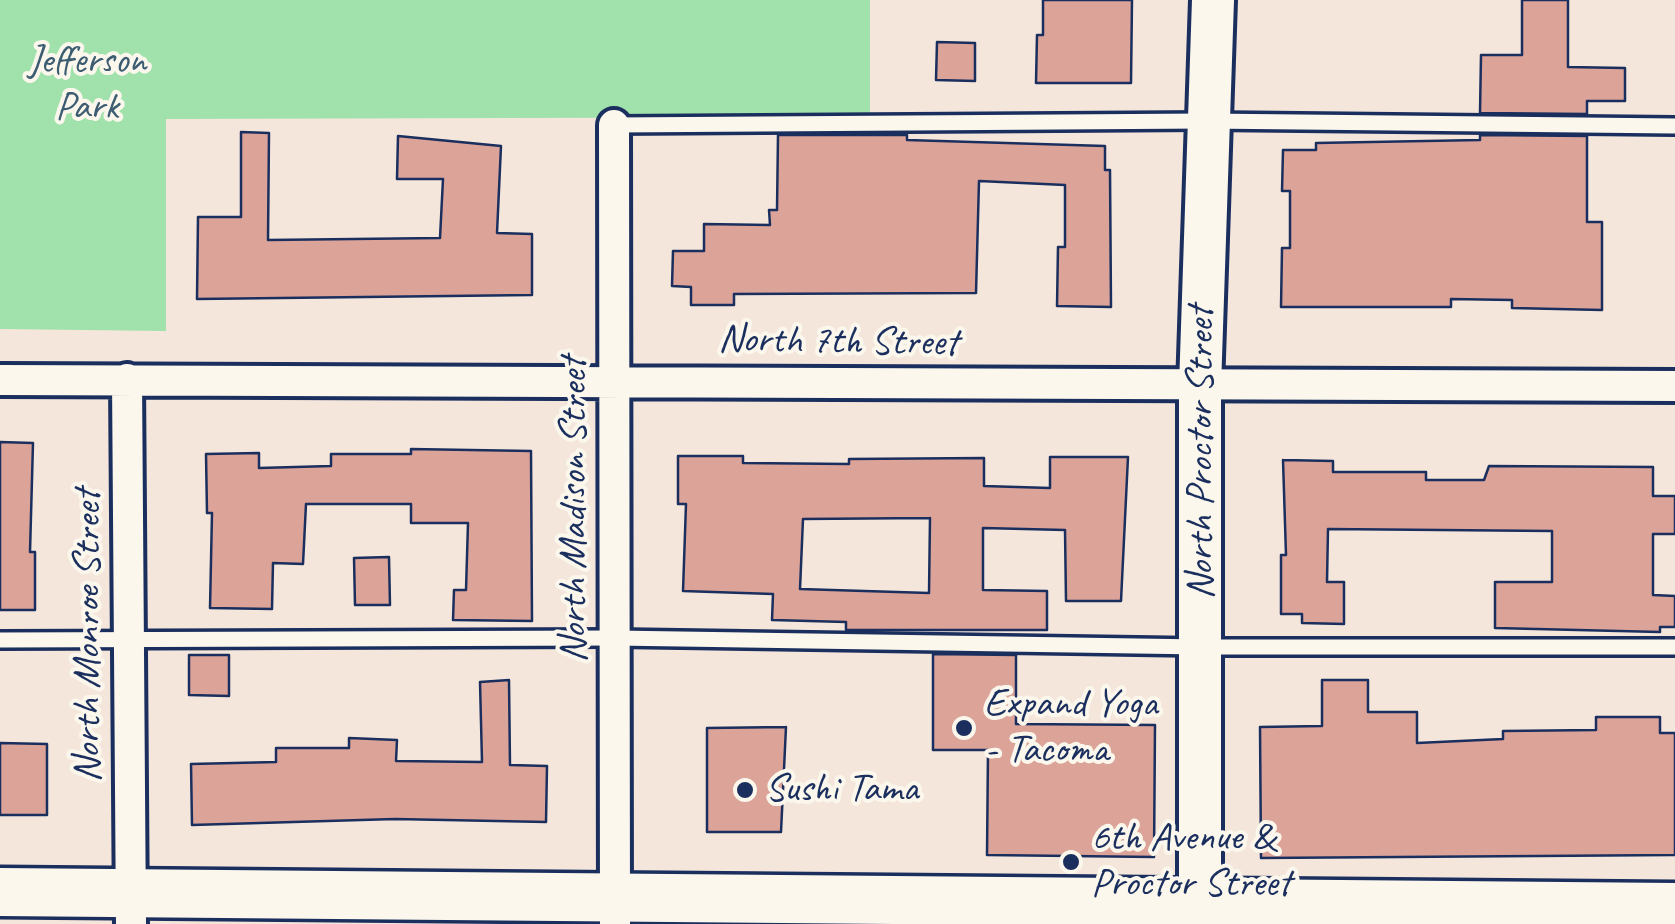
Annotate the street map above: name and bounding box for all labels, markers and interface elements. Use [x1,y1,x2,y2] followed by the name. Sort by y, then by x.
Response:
[28,38,146,132] park label: Jefferson Park
[1178,306,1226,600] street label: North Proctor Street
[718,316,958,368] street label: North 7th Street
[551,357,599,663] street label: North Madison Street
[65,490,113,782] street label: North Monroe Street
[984,681,1157,775] place label: Expand Yoga - Tacoma
[953,717,975,739] marker: Expand Yoga - Tacoma
[765,766,918,814] place label: Sushi Tama
[734,779,756,801] marker: Sushi Tama
[1091,815,1291,909] place label: 6th Avenue & Proctor Street
[1060,851,1082,873] marker: 6th Avenue & Proctor Street

